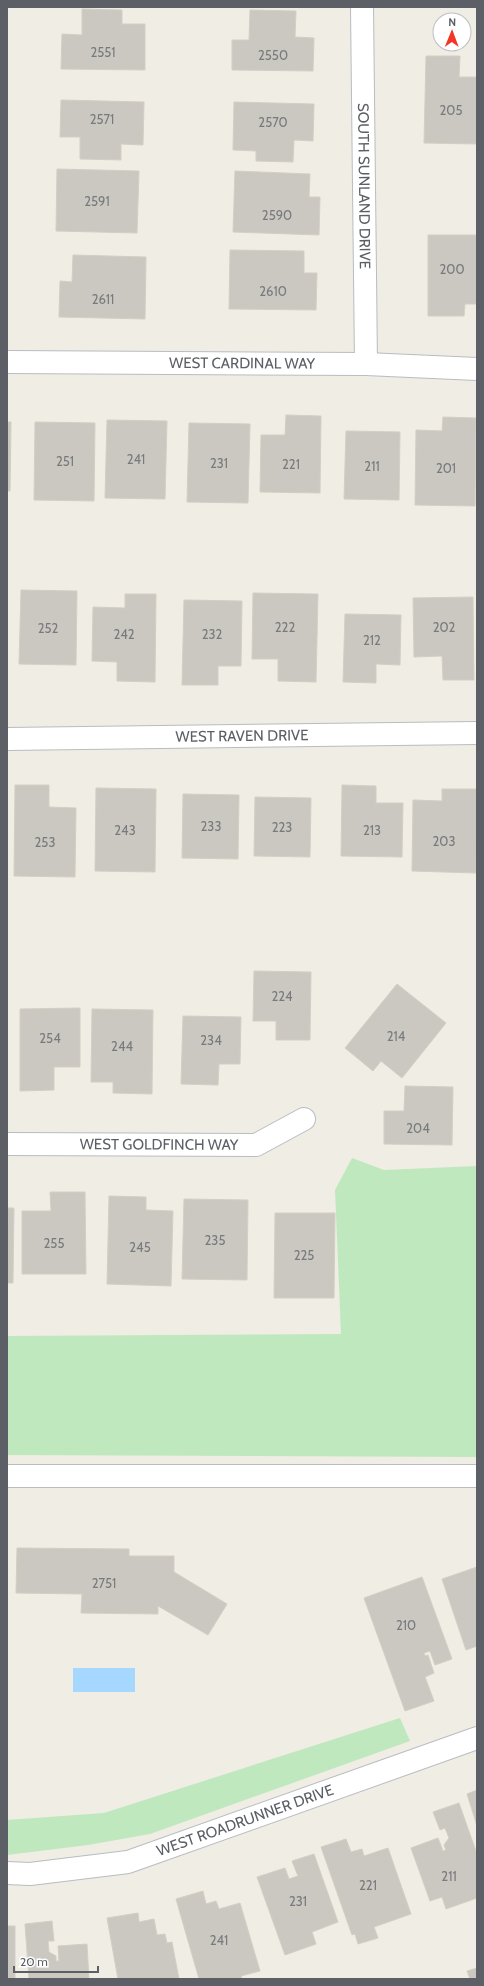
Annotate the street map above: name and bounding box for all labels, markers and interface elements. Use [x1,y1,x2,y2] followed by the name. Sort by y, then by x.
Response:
[432,12,472,52] north arrow
[448,15,456,29] text: N
[90,44,116,60] house number: 2551
[258,47,288,63] house number: 2550
[440,102,462,118] house number: 205
[354,103,374,269] street label: SOUTH SUNLAND DRIVE
[90,111,114,127] house number: 2571
[258,114,288,130] house number: 2570
[84,193,110,209] house number: 2591
[262,207,292,223] house number: 2590
[440,261,464,277] house number: 200
[259,283,287,299] house number: 2610
[92,291,114,307] house number: 2611
[169,354,316,373] street label: WEST CARDINAL WAY
[127,451,145,467] house number: 241
[56,453,74,469] house number: 251
[210,455,228,471] house number: 231
[282,456,300,472] house number: 221
[364,458,380,474] house number: 211
[436,460,456,476] house number: 201
[275,619,295,635] house number: 222
[433,619,456,635] house number: 202
[38,620,59,636] house number: 252
[113,626,135,642] house number: 242
[202,626,223,642] house number: 232
[363,632,381,648] house number: 212
[175,726,309,746] street label: WEST RAVEN DRIVE
[201,818,221,834] house number: 233
[272,819,292,835] house number: 223
[114,822,136,838] house number: 243
[363,822,381,838] house number: 213
[433,833,455,849] house number: 203
[35,834,55,850] house number: 253
[271,988,293,1004] house number: 224
[387,1028,406,1044] house number: 214
[39,1030,61,1046] house number: 254
[200,1032,222,1048] house number: 234
[111,1038,133,1054] house number: 244
[406,1120,430,1136] house number: 204
[80,1135,239,1154] street label: WEST GOLDFINCH WAY
[205,1232,225,1248] house number: 235
[44,1235,64,1251] house number: 255
[129,1239,151,1255] house number: 245
[294,1247,314,1263] house number: 225
[92,1575,116,1591] house number: 2751
[396,1617,416,1633] house number: 210
[154,1781,336,1860] street label: WEST ROADRUNNER DRIVE
[441,1868,457,1884] house number: 211
[359,1877,377,1893] house number: 221
[289,1893,307,1909] house number: 231
[210,1932,228,1948] house number: 241
[14,1948,98,1974] scale bar
[20,1954,48,1969] text: 20 m

